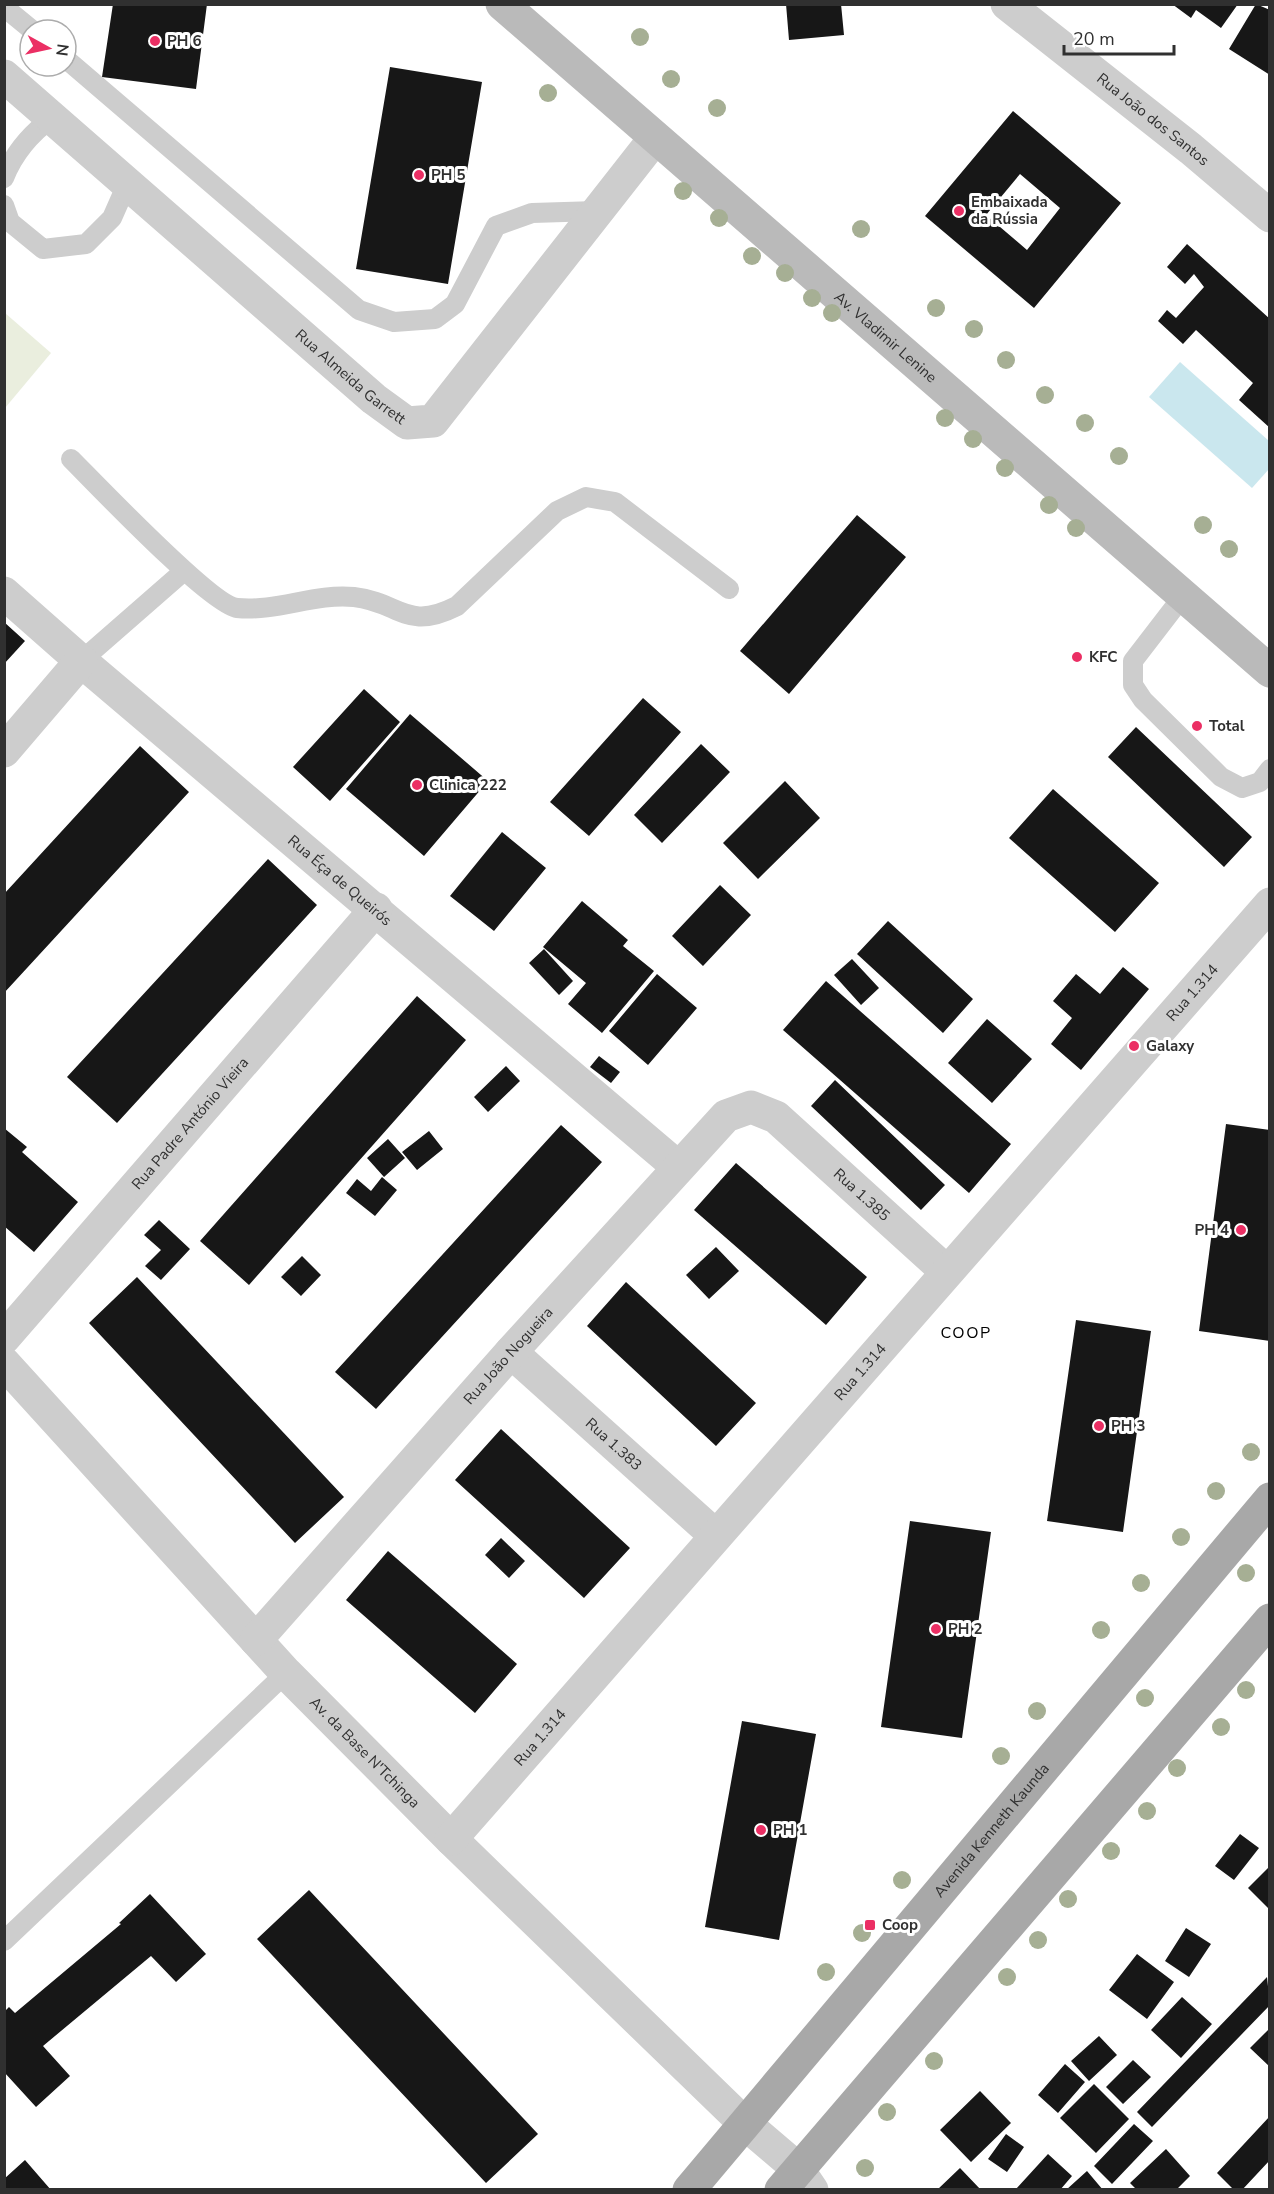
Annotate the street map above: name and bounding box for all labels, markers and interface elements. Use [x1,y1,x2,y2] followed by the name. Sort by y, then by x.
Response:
[18,18,78,78] north arrow
[1064,18,1174,56] scale bar
[1073,27,1115,51] text: 20 m
[167,31,201,51] place label: PH 6
[148,34,162,48] marker: PH 6
[50,42,74,57] text: N
[1093,68,1213,170] street label: Rua João dos Santos
[431,165,465,185] place label: PH 5
[412,168,426,182] marker: PH 5
[971,192,1048,229] place label: Embaixada da Rússia
[952,204,966,218] marker: Embaixada da Rússia
[830,287,941,387] street label: Av. Vladimir Lenine
[291,325,410,429] street label: Rua Almeida Garrett
[1089,647,1117,667] place label: KFC
[1070,650,1084,664] marker: KFC
[1209,716,1245,736] place label: Total
[1190,719,1204,733] marker: Total
[429,775,507,795] place label: Clinica 222
[410,778,424,792] marker: Clinica 222
[284,831,396,930] street label: Rua Éça de Queirós
[1162,960,1223,1026] street label: Rua 1.314
[1146,1036,1194,1056] place label: Galaxy
[1127,1039,1141,1053] marker: Galaxy
[127,1053,253,1194] street label: Rua Padre António Vieira
[829,1164,894,1225] street label: Rua 1.385
[1195,1220,1229,1240] place label: PH 4
[1234,1223,1248,1237] marker: PH 4
[459,1302,557,1409] street label: Rua João Nogueira
[940,1322,992,1344] district label: COOP
[830,1339,891,1405] street label: Rua 1.314
[581,1413,646,1475] street label: Rua 1.383
[1111,1416,1145,1436] place label: PH 3
[1092,1419,1106,1433] marker: PH 3
[948,1619,982,1639] place label: PH 2
[929,1622,943,1636] marker: PH 2
[305,1692,425,1812] street label: Av. da Base N'Tchinga
[509,1705,570,1770] street label: Rua 1.314
[929,1759,1054,1902] street label: Avenida Kenneth Kaunda
[773,1820,807,1840] place label: PH 1
[754,1823,768,1837] marker: PH 1
[882,1915,918,1935] place label: Coop
[863,1918,877,1932] marker: Coop

